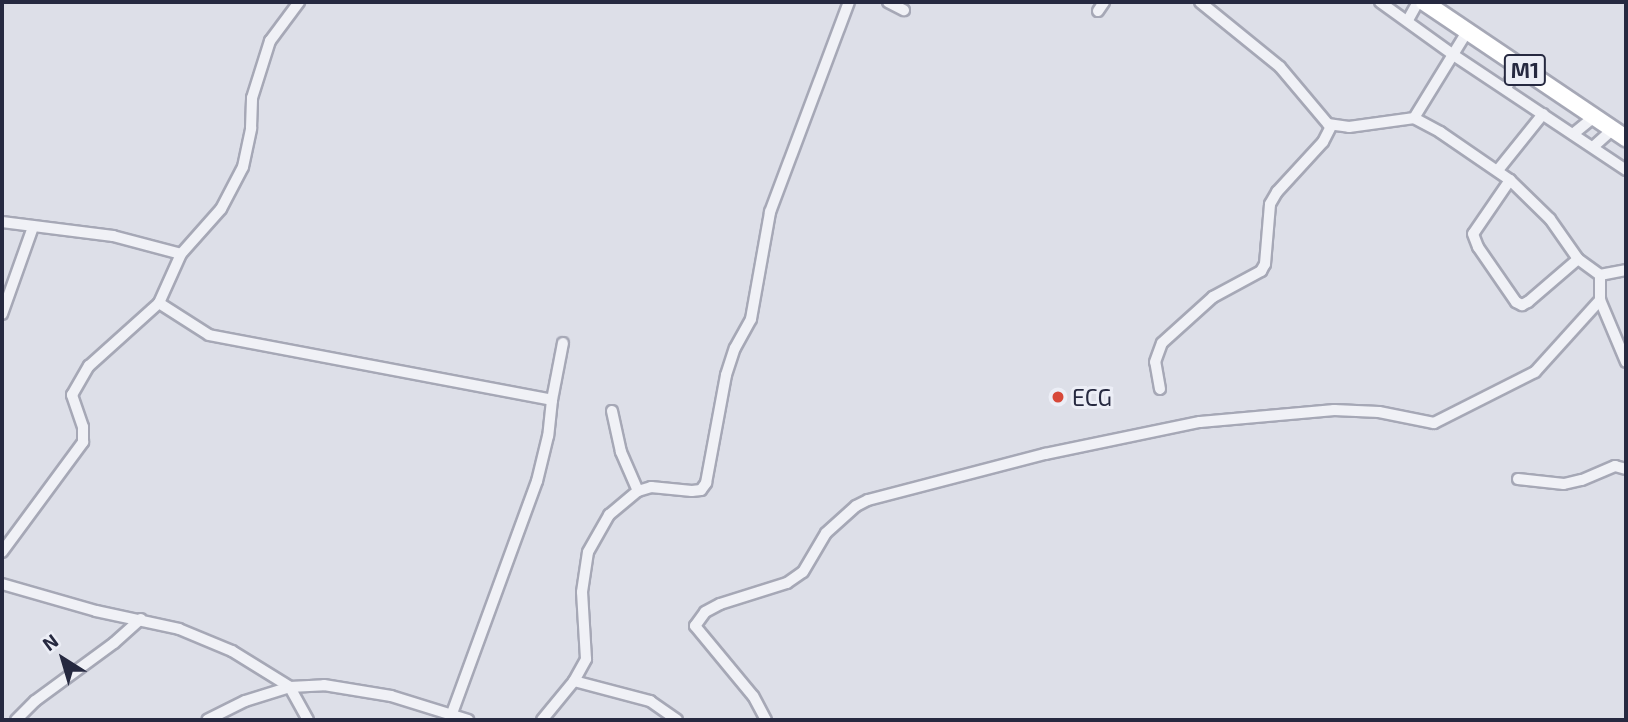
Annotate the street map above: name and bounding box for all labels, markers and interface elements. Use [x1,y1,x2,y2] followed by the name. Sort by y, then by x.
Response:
[1502,52,1548,88] road number: M1
[1072,383,1112,411] place label: ECG
[1050,389,1066,405] marker: ECG
[28,624,98,694] north arrow
[38,629,62,655] text: N

